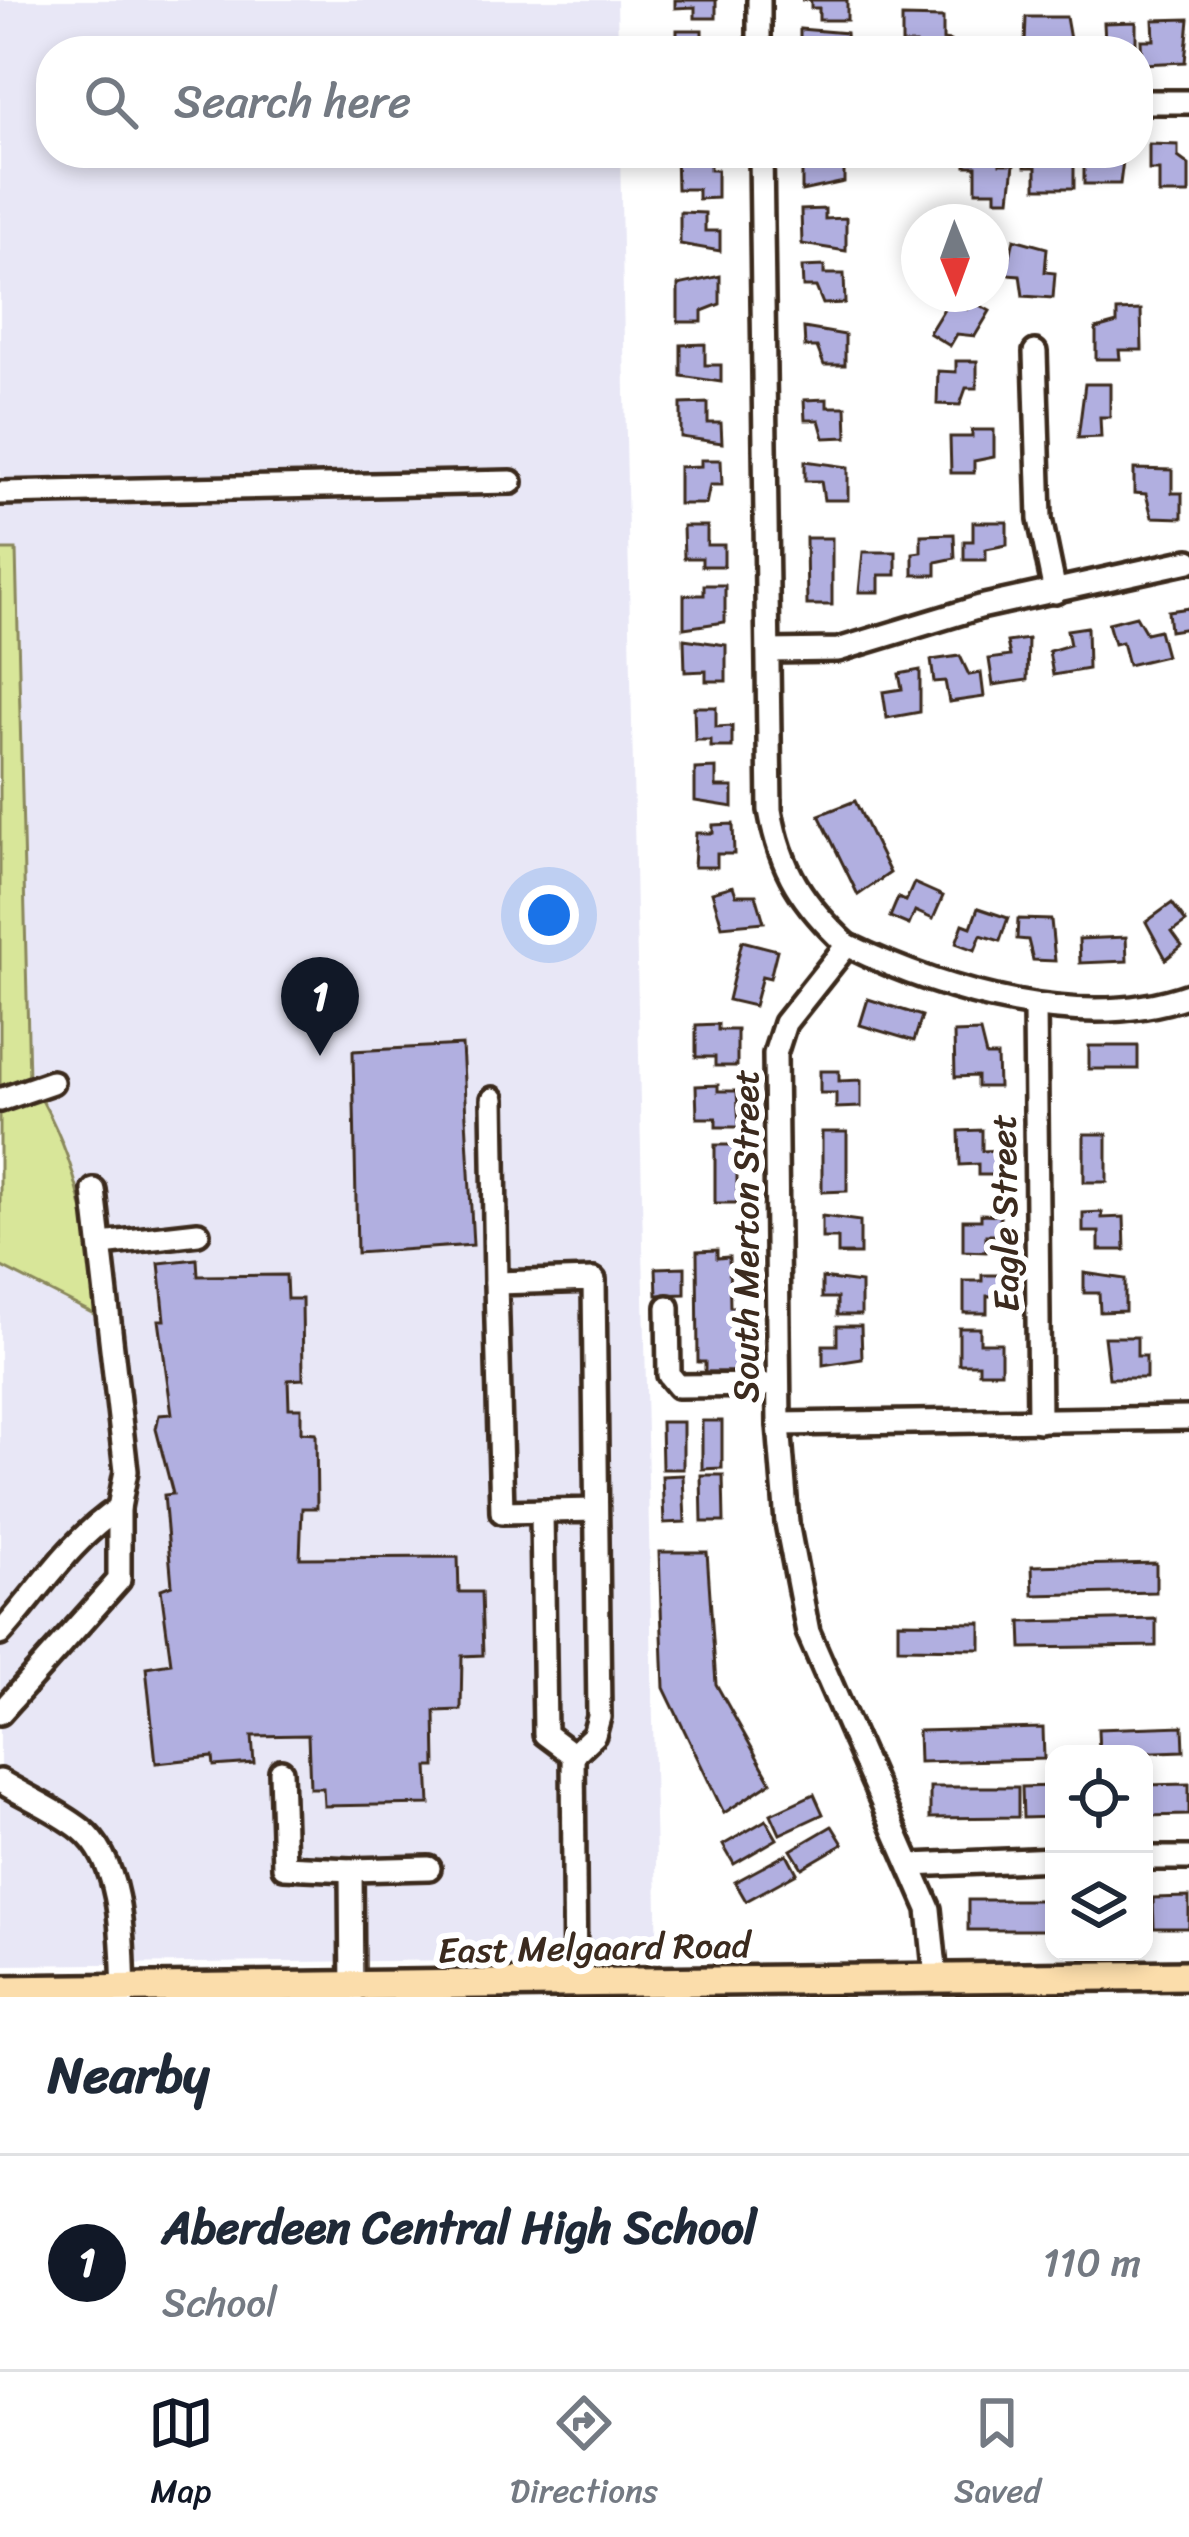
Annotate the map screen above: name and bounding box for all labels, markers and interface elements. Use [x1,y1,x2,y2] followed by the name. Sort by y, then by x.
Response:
[36,36,1153,168] search box
[174,62,411,142] text: Search here
[78,69,144,135] icon: search
[901,204,1009,312] north arrow
[519,885,579,945] your location
[281,957,359,1056] pin: 1
[714,1069,778,1403] street label: South Merton Street
[971,1114,1039,1312] street label: Eagle Street
[1045,1745,1153,1961] map controls
[1045,1745,1153,1853] button: locate
[1045,1853,1153,1961] button: layers
[437,1913,754,1983] street label: East Melgaard Road
[48,2030,209,2120] text: Nearby
[162,2188,757,2268] text: Aberdeen Central High School
[79,2228,95,2297] text: 1
[1043,2228,1141,2297] text: 110 m
[162,2268,277,2337] text: School
[148,2390,214,2520] tab: Map
[510,2390,658,2520] tab: Directions
[954,2390,1041,2520] tab: Saved

